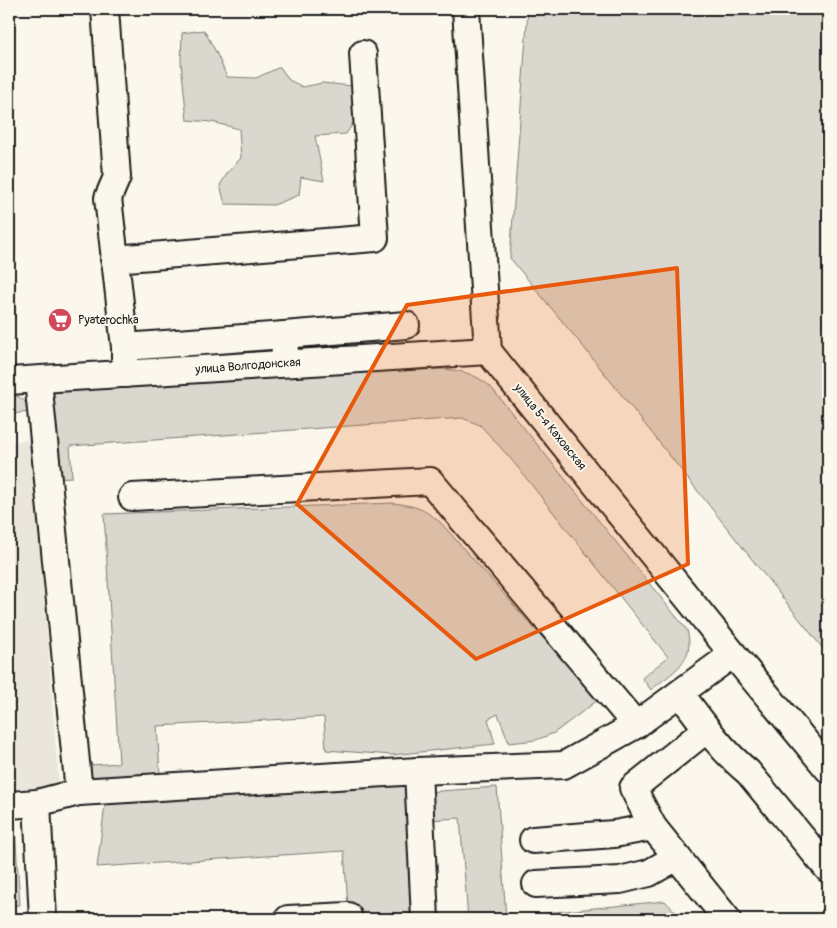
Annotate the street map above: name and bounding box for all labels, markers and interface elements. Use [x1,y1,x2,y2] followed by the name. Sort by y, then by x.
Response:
[47,307,73,333] supermarket icon: Pyaterochka
[78,313,139,328] place label: Pyaterochka
[194,355,302,377] street label: улица Волгодонская
[510,380,590,473] street label: улица 5-я Каховская

